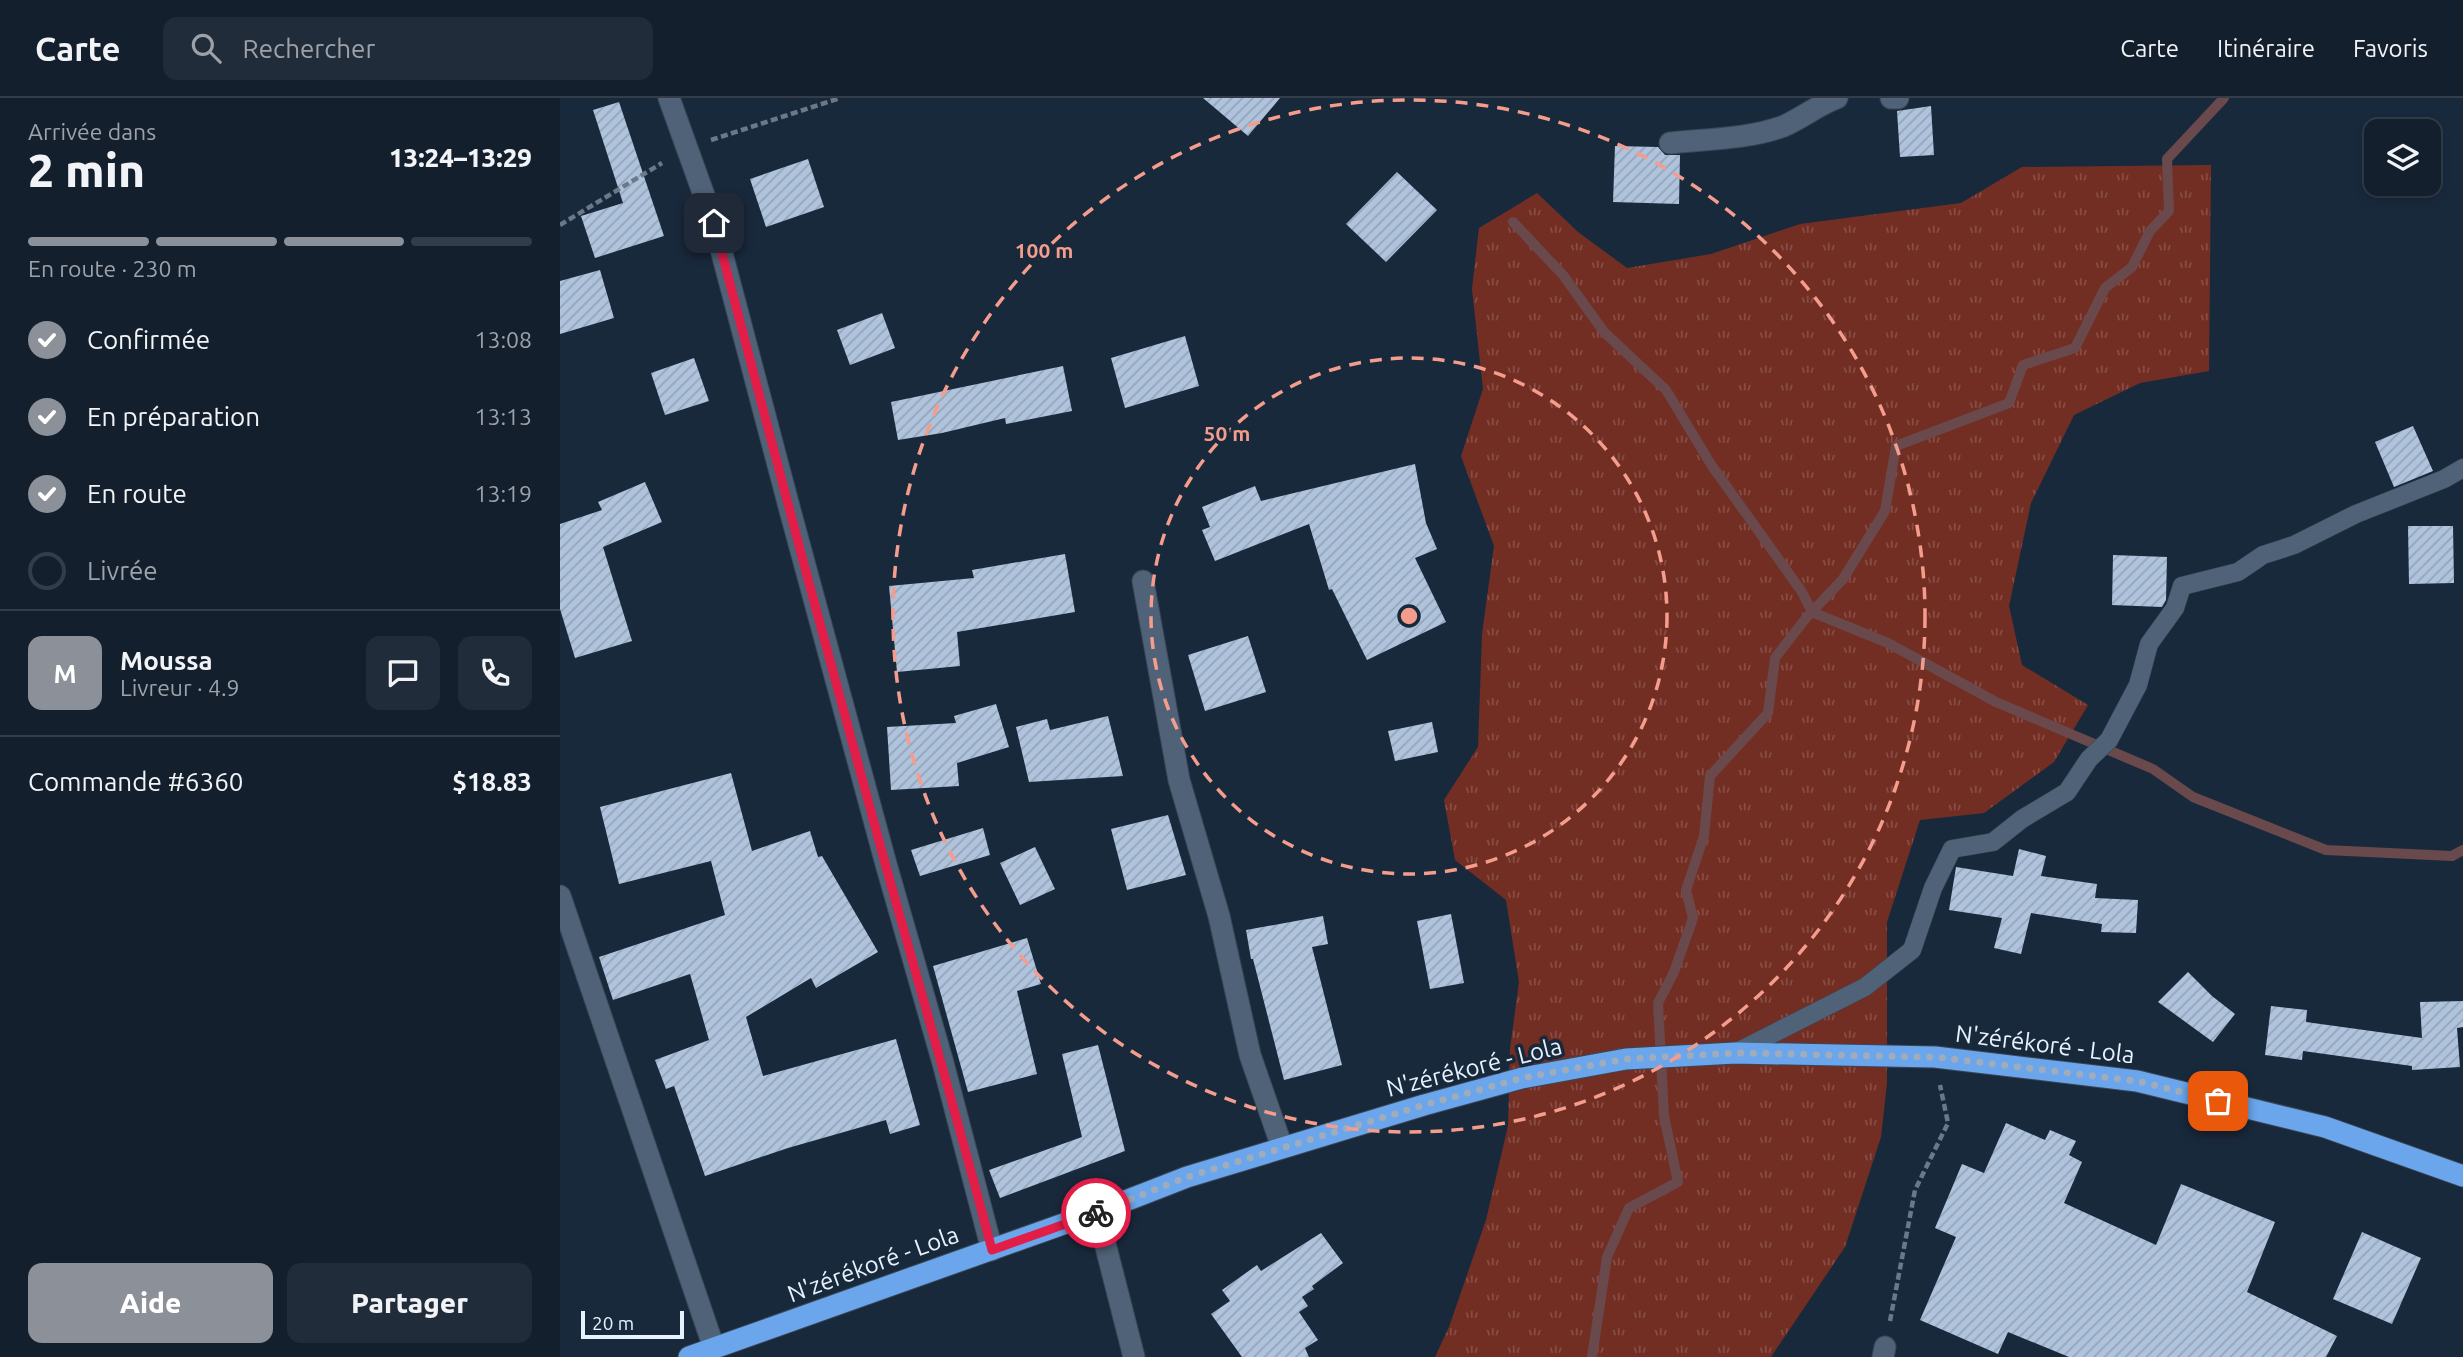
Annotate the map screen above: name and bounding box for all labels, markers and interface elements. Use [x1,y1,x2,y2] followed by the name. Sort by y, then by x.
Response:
[163,17,653,80] search box
[187,29,225,67] icon: search
[35,30,121,67] text: Carte
[243,34,375,63] text: Rechercher
[2120,35,2179,62] text: Carte
[2217,35,2315,62] text: Itinéraire
[2353,35,2428,62] text: Favoris
[28,119,156,144] text: Arrivée dans
[2364,119,2441,196] map controls
[2364,119,2441,196] button: layers
[389,143,532,172] text: 13:24–13:29
[28,144,145,196] text: 2 min
[684,193,744,253] pin
[695,204,733,242] icon: home
[1015,238,1073,262] text: 100 m
[28,256,197,281] text: En route · 230 m
[28,321,66,359] icon: check
[87,325,210,354] text: Confirmée
[474,327,532,352] text: 13:08
[28,398,66,436] icon: check
[87,402,260,431] text: En préparation
[474,404,532,429] text: 13:13
[1204,421,1250,445] text: 50 m
[28,475,66,513] icon: check
[87,479,187,508] text: En route
[474,481,532,506] text: 13:19
[87,556,158,585] text: Livrée
[1397,604,1421,628] centre of rings
[366,636,440,710] button: chat
[458,636,532,710] button: phone
[120,646,213,675] text: Moussa
[53,659,77,688] text: M
[120,675,240,700] text: Livreur · 4.9
[28,767,244,796] text: Commande #6360
[452,767,532,796] text: $18.83
[1954,1020,2136,1068] street label: N'zérékoré - Lola
[1383,1032,1565,1102] street label: N'zérékoré - Lola
[2188,1071,2248,1131] pin
[2199,1082,2237,1120] icon: bag
[1061,1178,1131,1248] courier
[1077,1194,1115,1232] icon: bike
[784,1221,962,1307] street label: N'zérékoré - Lola
[28,1263,273,1343] button: Aide
[287,1263,532,1343] button: Partager
[581,1308,684,1340] scale bar
[592,1312,634,1334] text: 20 m

